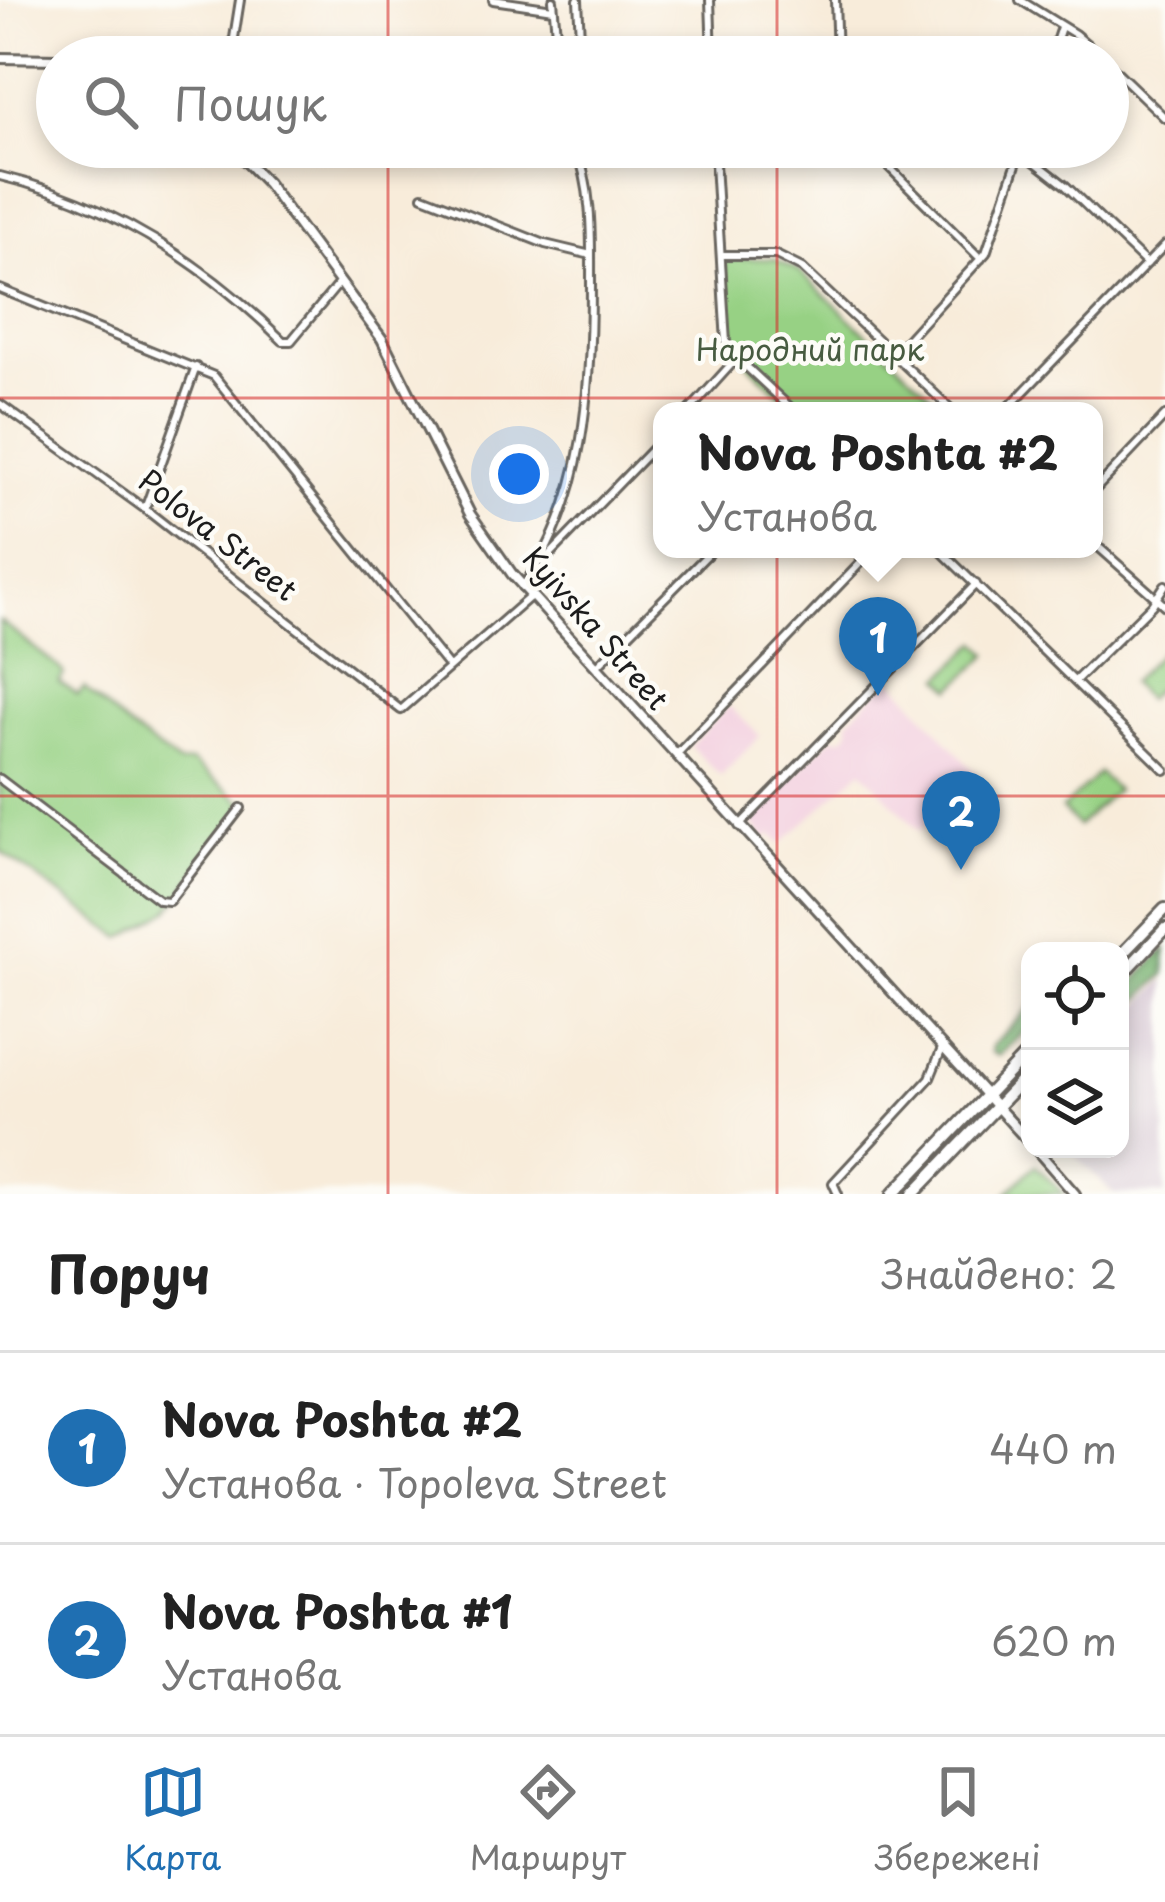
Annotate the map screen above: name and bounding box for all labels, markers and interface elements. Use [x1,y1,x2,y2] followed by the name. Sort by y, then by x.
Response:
[36,36,1129,168] search box
[174,68,327,136] text: Пошук
[78,69,144,135] icon: search
[696,326,924,371] park label: Народний парк
[653,402,1103,558] popup
[698,417,1058,485] text: Nova Poshta #2
[489,444,549,504] your location
[129,457,308,611] street label: Polova Street
[698,485,877,544] text: Установа
[513,536,680,719] street label: Kyivska Street
[839,597,917,696] pin: 1
[922,771,1000,870] pin: 2
[1021,942,1129,1158] map controls
[1021,942,1129,1050] button: locate
[1021,1050,1129,1158] button: layers
[48,1234,210,1311] text: Поруч
[881,1243,1117,1302] text: Знайдено: 2
[162,1384,522,1452] text: Nova Poshta #2
[78,1418,96,1477] text: 1
[989,1418,1117,1477] text: 440 m
[162,1452,667,1511] text: Установа · Topoleva Street
[162,1576,512,1644] text: Nova Poshta #1
[73,1610,101,1669] text: 2
[991,1610,1117,1669] text: 620 m
[162,1644,341,1703] text: Установа
[124,1759,221,1881] tab: Карта
[470,1759,626,1881] tab: Маршрут
[875,1759,1041,1881] tab: Збережені

